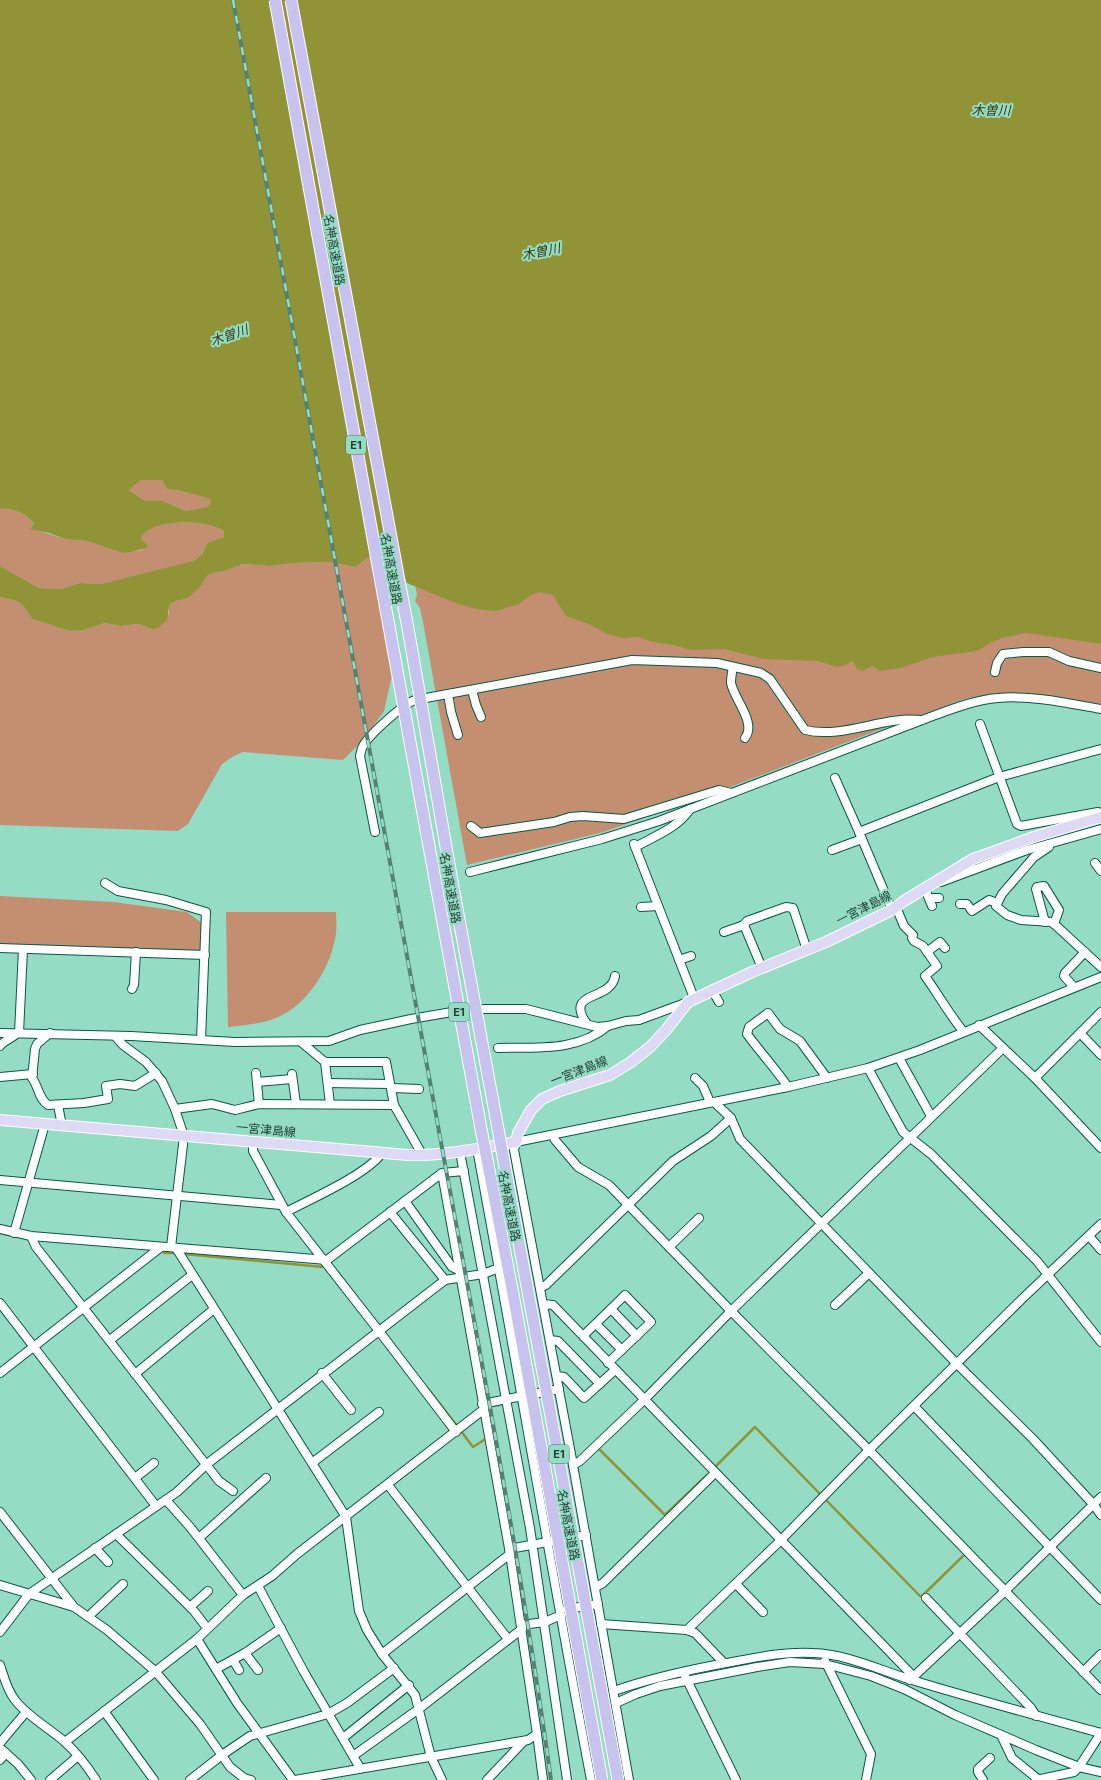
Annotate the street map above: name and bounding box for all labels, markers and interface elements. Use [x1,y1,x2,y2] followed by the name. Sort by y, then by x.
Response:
[971,102,1012,118] water label: 木曽川
[321,213,348,287] street label: 名神高速道路
[520,239,564,263] water label: 木曽川
[208,320,252,349] water label: 木曽川
[346,436,366,454] road number: E1
[378,532,405,606] street label: 名神高速道路
[437,851,464,925] street label: 名神高速道路
[834,887,894,928] street label: 一宮津島線
[449,1003,469,1021] road number: E1
[548,1053,610,1088] street label: 一宮津島線
[235,1119,297,1140] street label: 一宮津島線
[495,1169,524,1243] street label: 名神高速道路
[549,1445,569,1463] road number: E1
[554,1488,583,1562] street label: 名神高速道路

